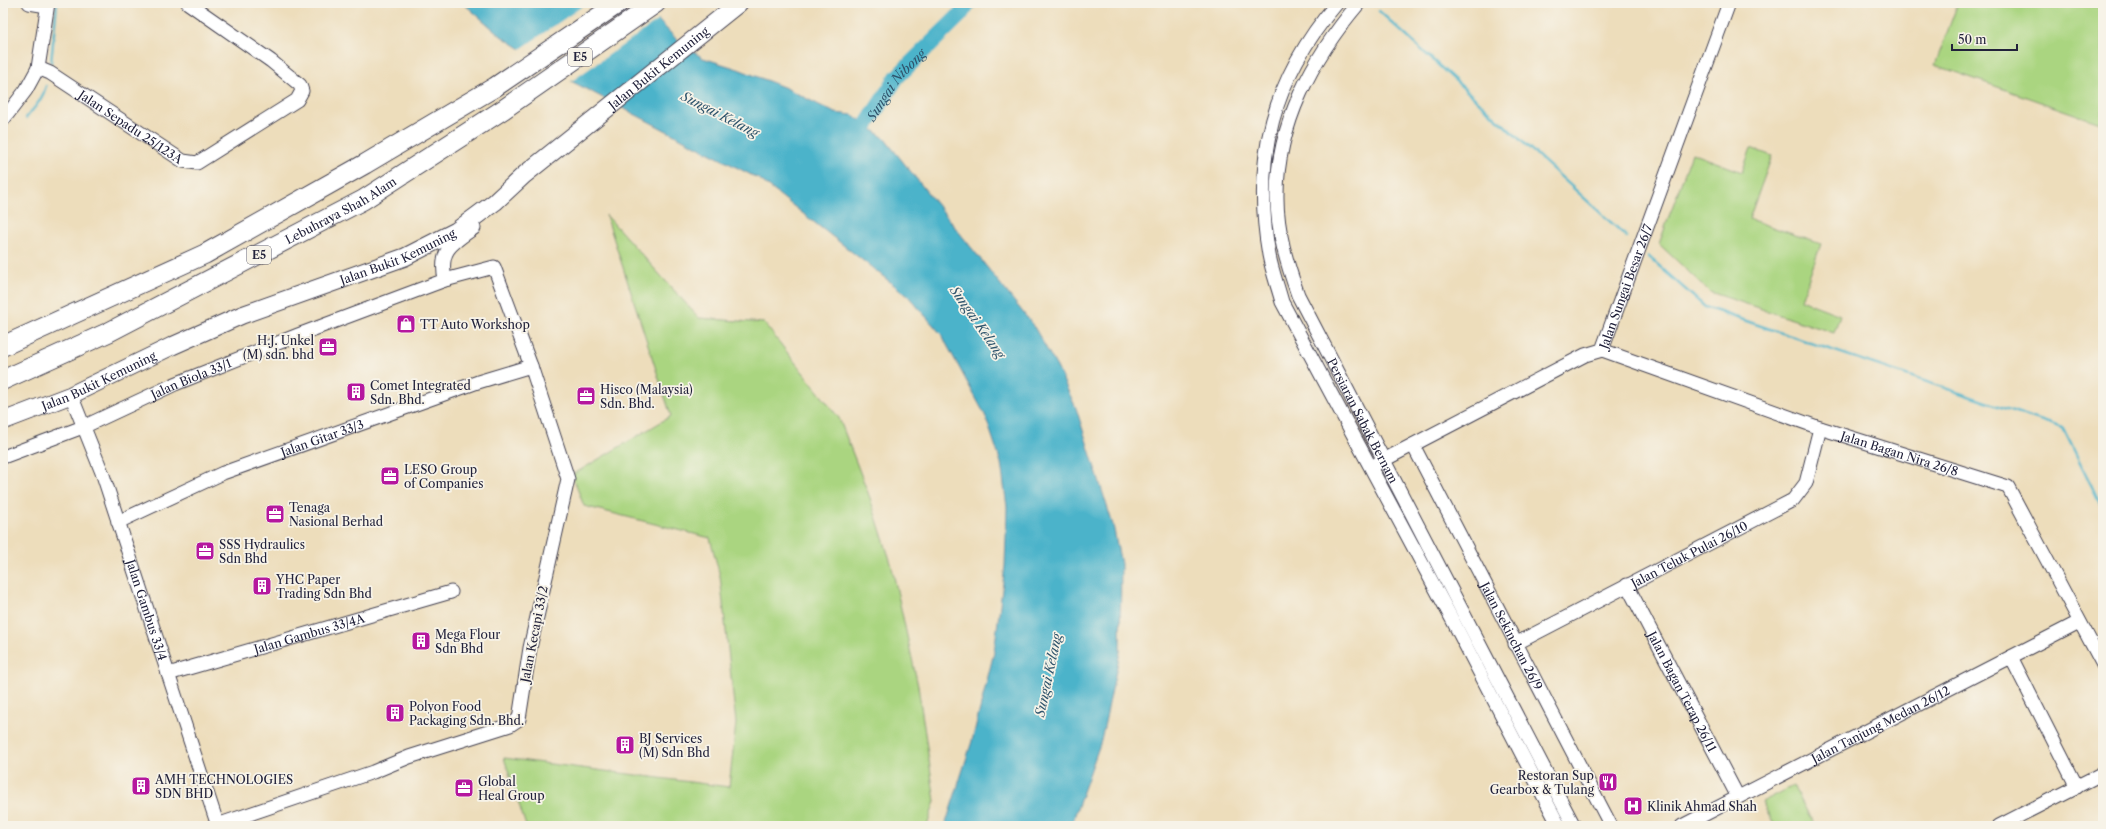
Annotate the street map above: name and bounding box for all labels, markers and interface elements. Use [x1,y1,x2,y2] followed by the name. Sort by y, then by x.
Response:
[603,23,712,114] street label: Jalan Bukit Kemuning
[1952,26,2017,52] scale bar
[1958,32,1987,47] text: 50 m
[863,44,930,125] water label: Sungai Nibong
[568,48,592,66] road number: E5
[74,86,187,167] street label: Jalan Sepadu 25/123A
[678,87,763,141] water label: Sungai Kelang
[282,173,399,247] street label: Lebuhraya Shah Alam
[1595,222,1655,353] street label: Jalan Sungai Besar 26/7
[336,225,458,288] street label: Jalan Bukit Kemuning
[247,246,271,264] road number: E5
[947,282,1010,362] water label: Sungai Kelang
[395,313,417,335] shop icon: TT Auto Workshop
[420,317,530,332] place label: TT Auto Workshop
[243,333,315,362] place label: H.J. Unkel (M) sdn. bhd
[317,336,339,358] office icon: H.J. Unkel (M) sdn. bhd
[38,347,159,414] street label: Jalan Bukit Kemuning
[147,355,233,403] street label: Jalan Biola 33/1
[1324,355,1402,485] street label: Persiaran Sabak Bernam
[370,378,472,407] place label: Comet Integrated Sdn. Bhd.
[345,381,367,403] building icon: Comet Integrated Sdn. Bhd.
[600,382,693,411] place label: Hisco (Malaysia) Sdn. Bhd.
[575,385,597,407] office icon: Hisco (Malaysia) Sdn. Bhd.
[277,416,366,460] street label: Jalan Gitar 33/3
[1837,427,1960,478] street label: Jalan Bagan Nira 26/8
[404,462,483,491] place label: LESO Group of Companies
[379,465,401,487] office icon: LESO Group of Companies
[289,500,384,529] place label: Tenaga Nasional Berhad
[264,503,286,525] office icon: Tenaga Nasional Berhad
[1626,517,1750,591] street label: Jalan Teluk Pulai 26/10
[219,537,305,566] place label: SSS Hydraulics Sdn Bhd
[194,540,216,562] office icon: SSS Hydraulics Sdn Bhd
[123,555,171,662] street label: Jalan Gambus 33/4
[275,572,373,601] place label: YHC Paper Trading Sdn Bhd
[251,575,273,597] building icon: YHC Paper Trading Sdn Bhd
[1477,578,1546,692] street label: Jalan Sekinchan 26/9
[517,584,551,685] street label: Jalan Kecapi 33/2
[250,610,367,657] street label: Jalan Gambus 33/4A
[435,627,500,656] place label: Mega Flour Sdn Bhd
[1644,627,1720,754] street label: Jalan Bagan Terap 26/11
[410,630,432,652] building icon: Mega Flour Sdn Bhd
[1031,630,1065,719] water label: Sungai Kelang
[1807,682,1952,767] street label: Jalan Tanjung Medan 26/12
[409,699,524,728] place label: Polyon Food Packaging Sdn. Bhd.
[384,702,406,724] building icon: Polyon Food Packaging Sdn. Bhd.
[639,731,711,760] place label: BJ Services (M) Sdn Bhd
[614,734,636,756] building icon: BJ Services (M) Sdn Bhd
[1490,768,1595,797] place label: Restoran Sup Gearbox & Tulang
[1597,771,1619,793] restaurant icon: Restoran Sup Gearbox & Tulang
[154,772,293,801] place label: AMH TECHNOLOGIES SDN BHD
[478,774,545,803] place label: Global Heal Group
[130,775,152,797] building icon: AMH TECHNOLOGIES SDN BHD
[453,777,475,799] office icon: Global Heal Group
[1622,795,1644,817] hospital icon: Klinik Ahmad Shah
[1647,799,1758,814] place label: Klinik Ahmad Shah

